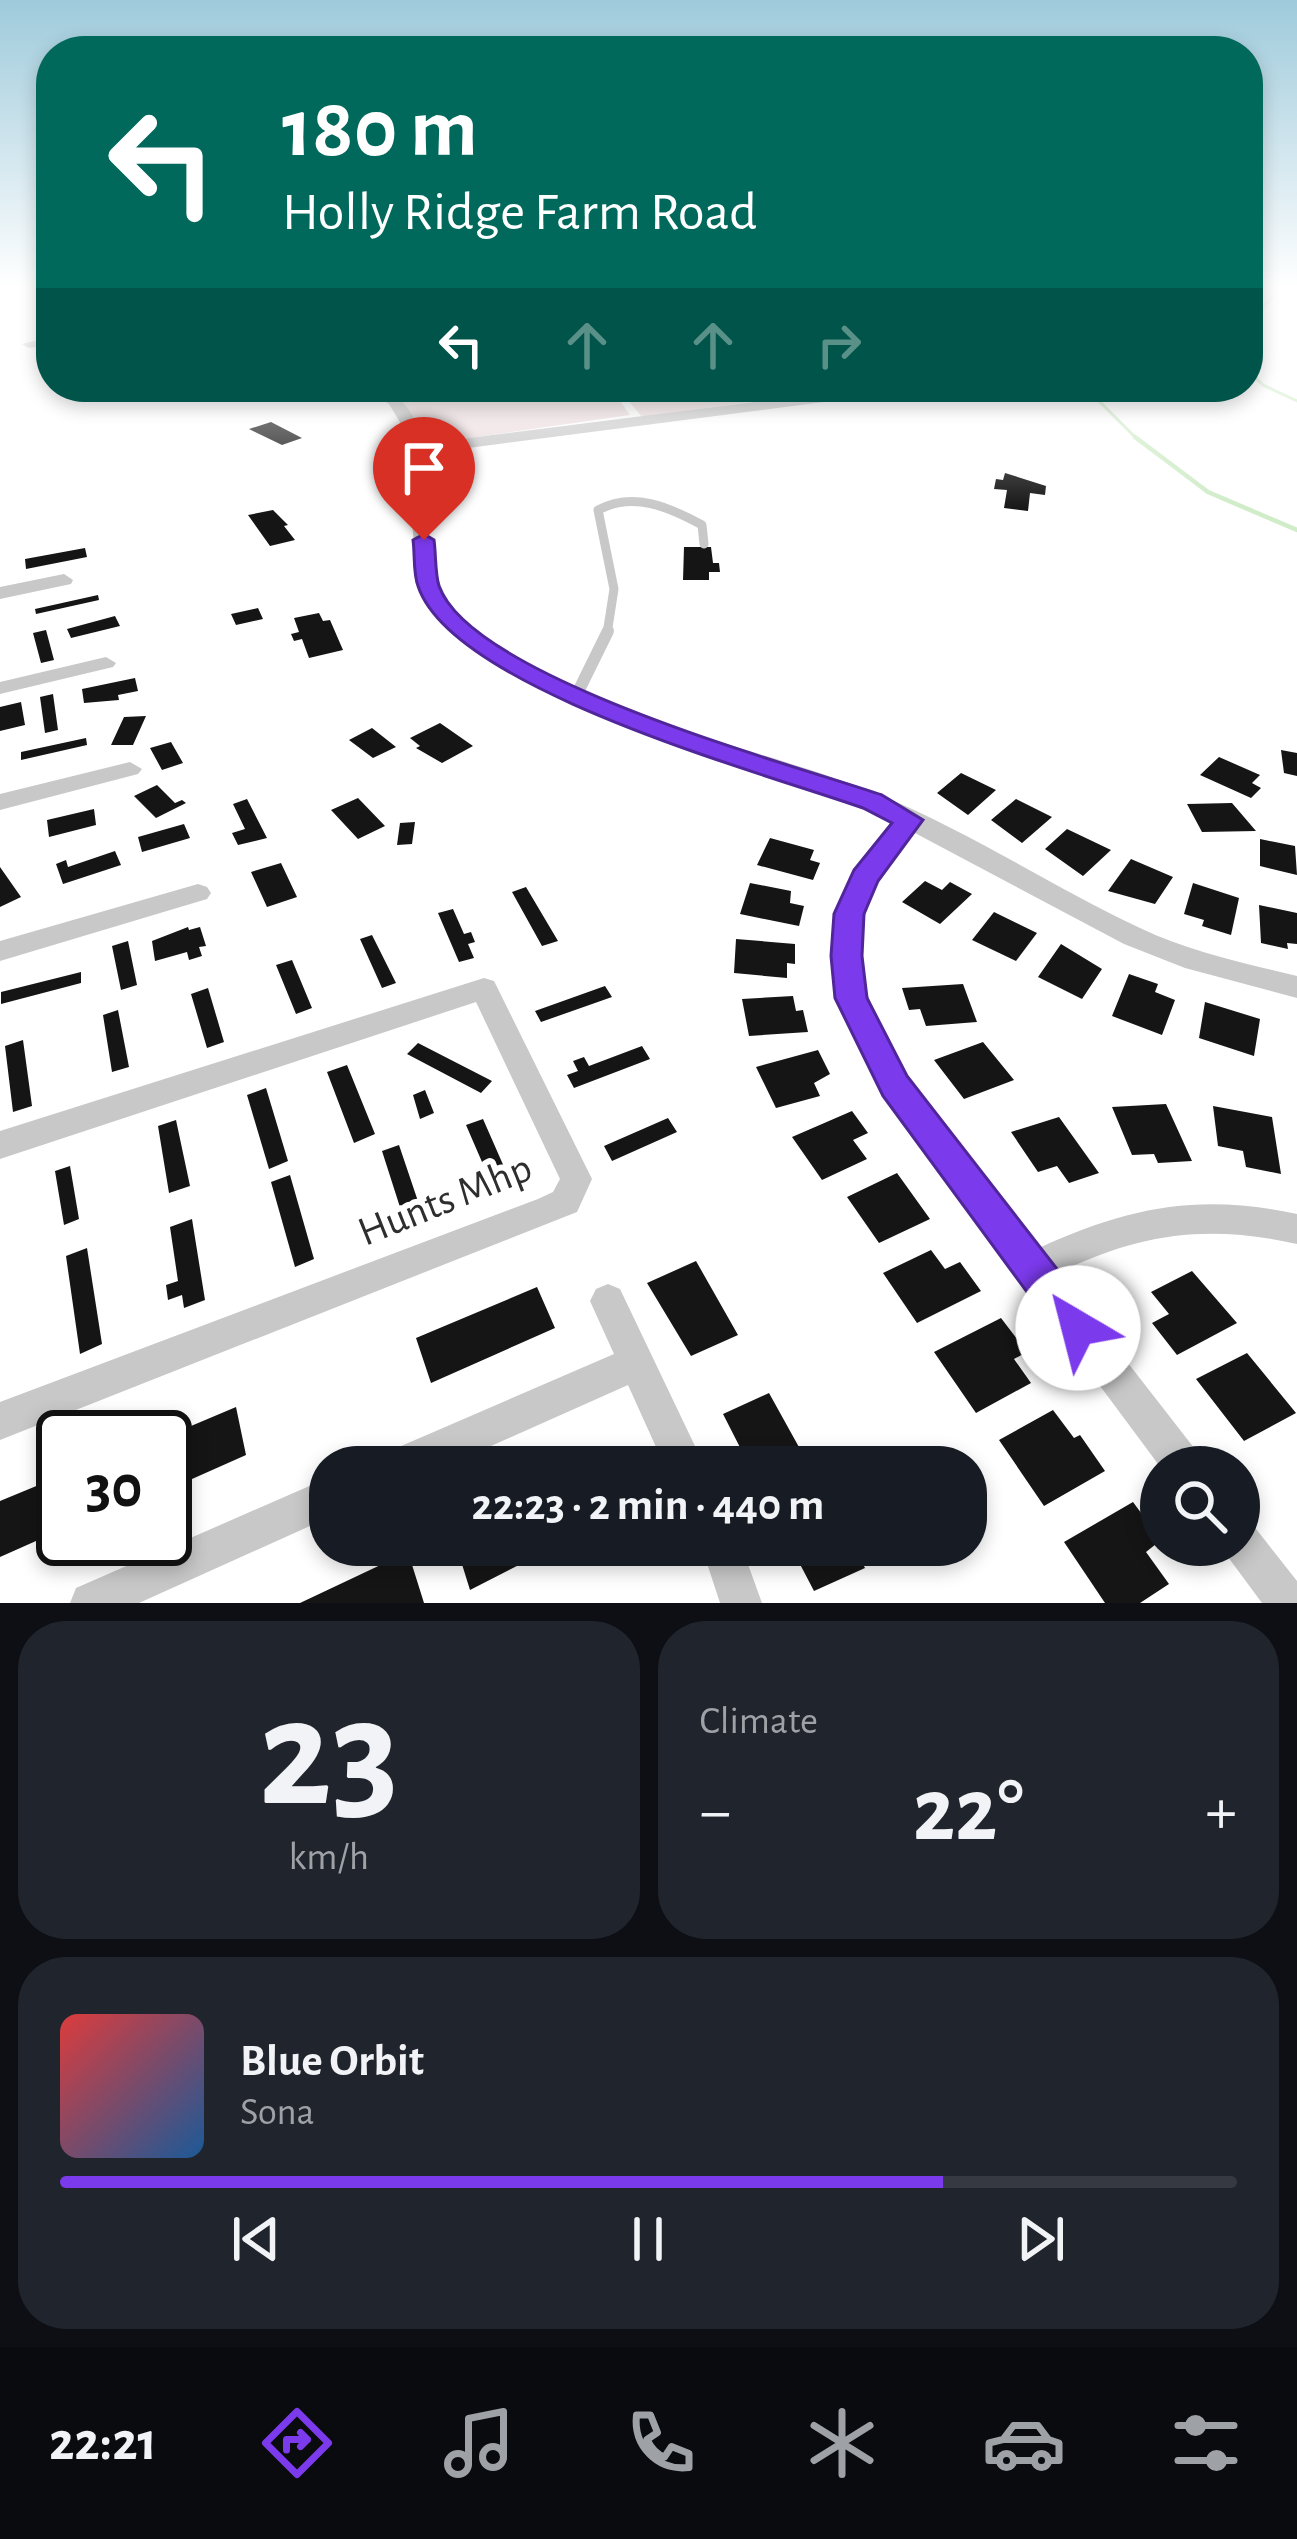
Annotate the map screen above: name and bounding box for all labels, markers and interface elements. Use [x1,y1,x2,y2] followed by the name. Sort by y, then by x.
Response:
[84,84,240,240] icon: left
[282,88,478,172] text: 180 m
[282,186,757,240] text: Holly Ridge Farm Road
[428,312,494,378] icon: left
[554,312,620,378] icon: ahead
[680,312,746,378] icon: ahead
[806,312,872,378] icon: right
[373,417,475,540] pin
[391,435,457,501] icon: arrive
[352,1146,538,1254] street label: Hunts Mhp
[1015,1265,1141,1391] position arrow
[36,1410,192,1566] speed limit sign: 30
[1140,1446,1260,1566] map controls
[1140,1446,1260,1566] button: search
[472,1483,824,1528] text: 22:23 · 2 min · 440 m
[258,1678,399,1834] text: 23
[700,1702,818,1741] text: Climate
[913,1767,1024,1857] text: 22°
[700,1779,731,1845] text: −
[1205,1779,1237,1845] text: +
[289,1838,369,1877] text: km/h
[240,2039,424,2084] text: Blue Orbit
[240,2093,315,2132] text: Sona
[223,2206,289,2272] icon: previous
[615,2206,681,2272] icon: pause
[1008,2206,1074,2272] icon: next
[255,2401,339,2485] icon: directions
[437,2401,521,2485] icon: music
[619,2401,703,2485] icon: phone
[800,2401,884,2485] icon: climate
[982,2401,1066,2485] icon: car
[1164,2401,1248,2485] icon: filters
[49,2416,157,2470] text: 22:21

